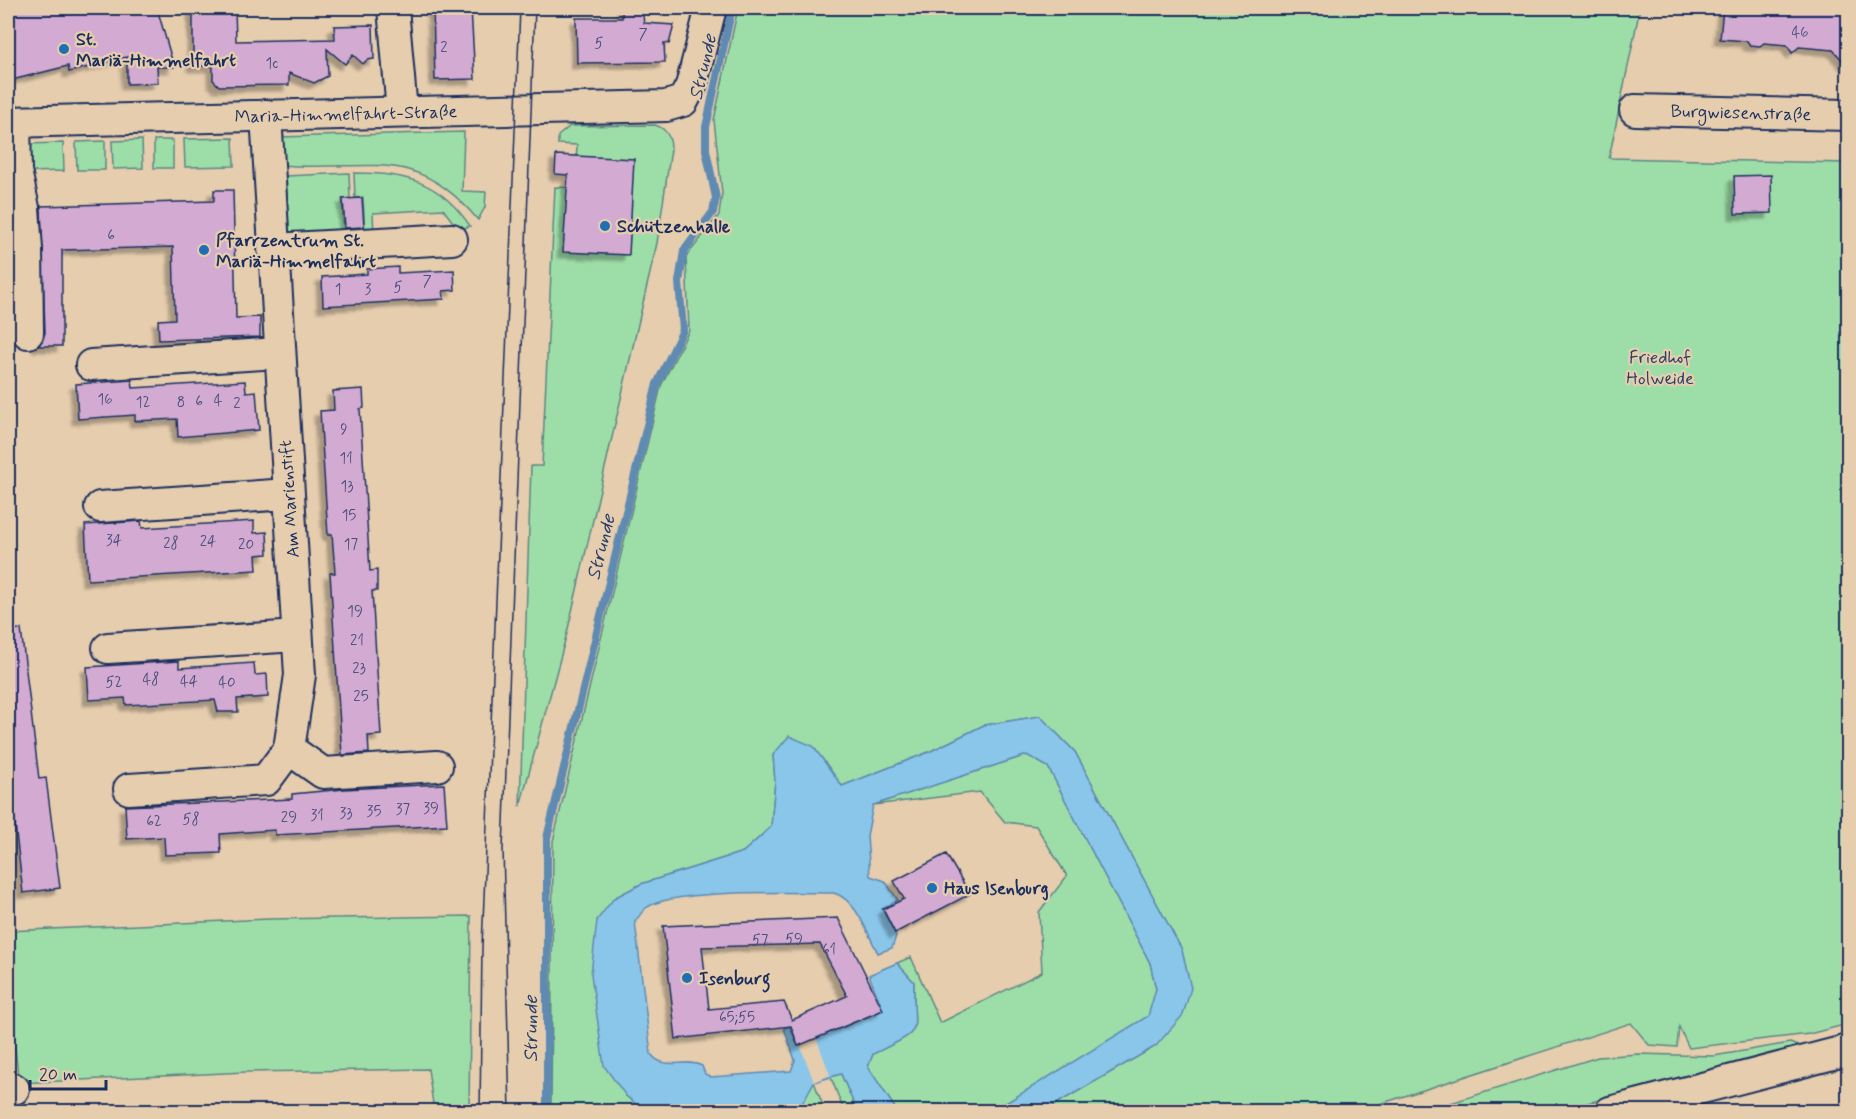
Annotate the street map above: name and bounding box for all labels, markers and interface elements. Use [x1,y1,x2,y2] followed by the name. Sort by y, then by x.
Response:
[1791,23,1809,43] house number: 46
[638,25,648,45] house number: 7
[76,28,236,73] place label: St. Mariä-Himmelfahrt
[683,31,724,103] water label: Strunde
[594,34,604,54] house number: 5
[440,38,448,58] house number: 2
[57,42,71,56] marker: St. Mariä-Himmelfahrt
[266,54,278,74] house number: 1c
[234,100,458,129] street label: Maria-Himmelfahrt-Straße
[1670,100,1812,127] street label: Burgwiesenstraße
[617,215,731,239] place label: Schützenhalle
[598,219,612,233] marker: Schützenhalle
[107,226,115,246] house number: 6
[216,229,376,274] place label: Pfarrzentrum St. Mariä-Himmelfahrt
[197,243,211,257] marker: Pfarrzentrum St. Mariä-Himmelfahrt
[422,272,432,292] house number: 7
[393,278,403,298] house number: 5
[335,280,341,300] house number: 1
[365,280,372,300] house number: 3
[1626,346,1694,391] park label: Friedhof Holweide
[97,390,113,410] house number: 16
[214,391,223,411] house number: 4
[195,392,203,412] house number: 6
[136,393,150,413] house number: 12
[177,393,185,413] house number: 8
[233,394,241,414] house number: 2
[340,420,348,440] house number: 9
[274,439,306,559] street label: Am Marienstift
[339,449,353,469] house number: 11
[340,477,354,497] house number: 13
[342,506,356,526] house number: 15
[580,511,623,583] water label: Strunde
[106,531,122,551] house number: 34
[200,532,216,552] house number: 24
[163,534,179,554] house number: 28
[238,535,254,555] house number: 20
[344,535,359,555] house number: 17
[347,602,363,622] house number: 19
[350,631,364,651] house number: 21
[352,659,366,679] house number: 23
[143,670,159,690] house number: 48
[180,672,198,692] house number: 44
[106,673,123,693] house number: 52
[218,673,236,693] house number: 40
[353,687,369,707] house number: 25
[423,799,439,819] house number: 39
[396,800,411,820] house number: 37
[367,802,381,822] house number: 35
[339,804,353,824] house number: 33
[310,806,324,826] house number: 31
[281,808,297,828] house number: 29
[182,810,200,830] house number: 58
[146,812,162,832] house number: 62
[944,877,1049,901] place label: Haus Isenburg
[925,881,939,895] marker: Haus Isenburg
[785,930,803,950] house number: 59
[752,931,769,951] house number: 57
[822,940,836,960] house number: 61
[699,967,770,993] place label: Isenburg
[680,971,694,985] marker: Isenburg
[518,995,545,1062] water label: Strunde
[719,1008,755,1028] house number: 65;55
[30,1053,106,1091] scale bar
[39,1063,77,1087] text: 20 m

